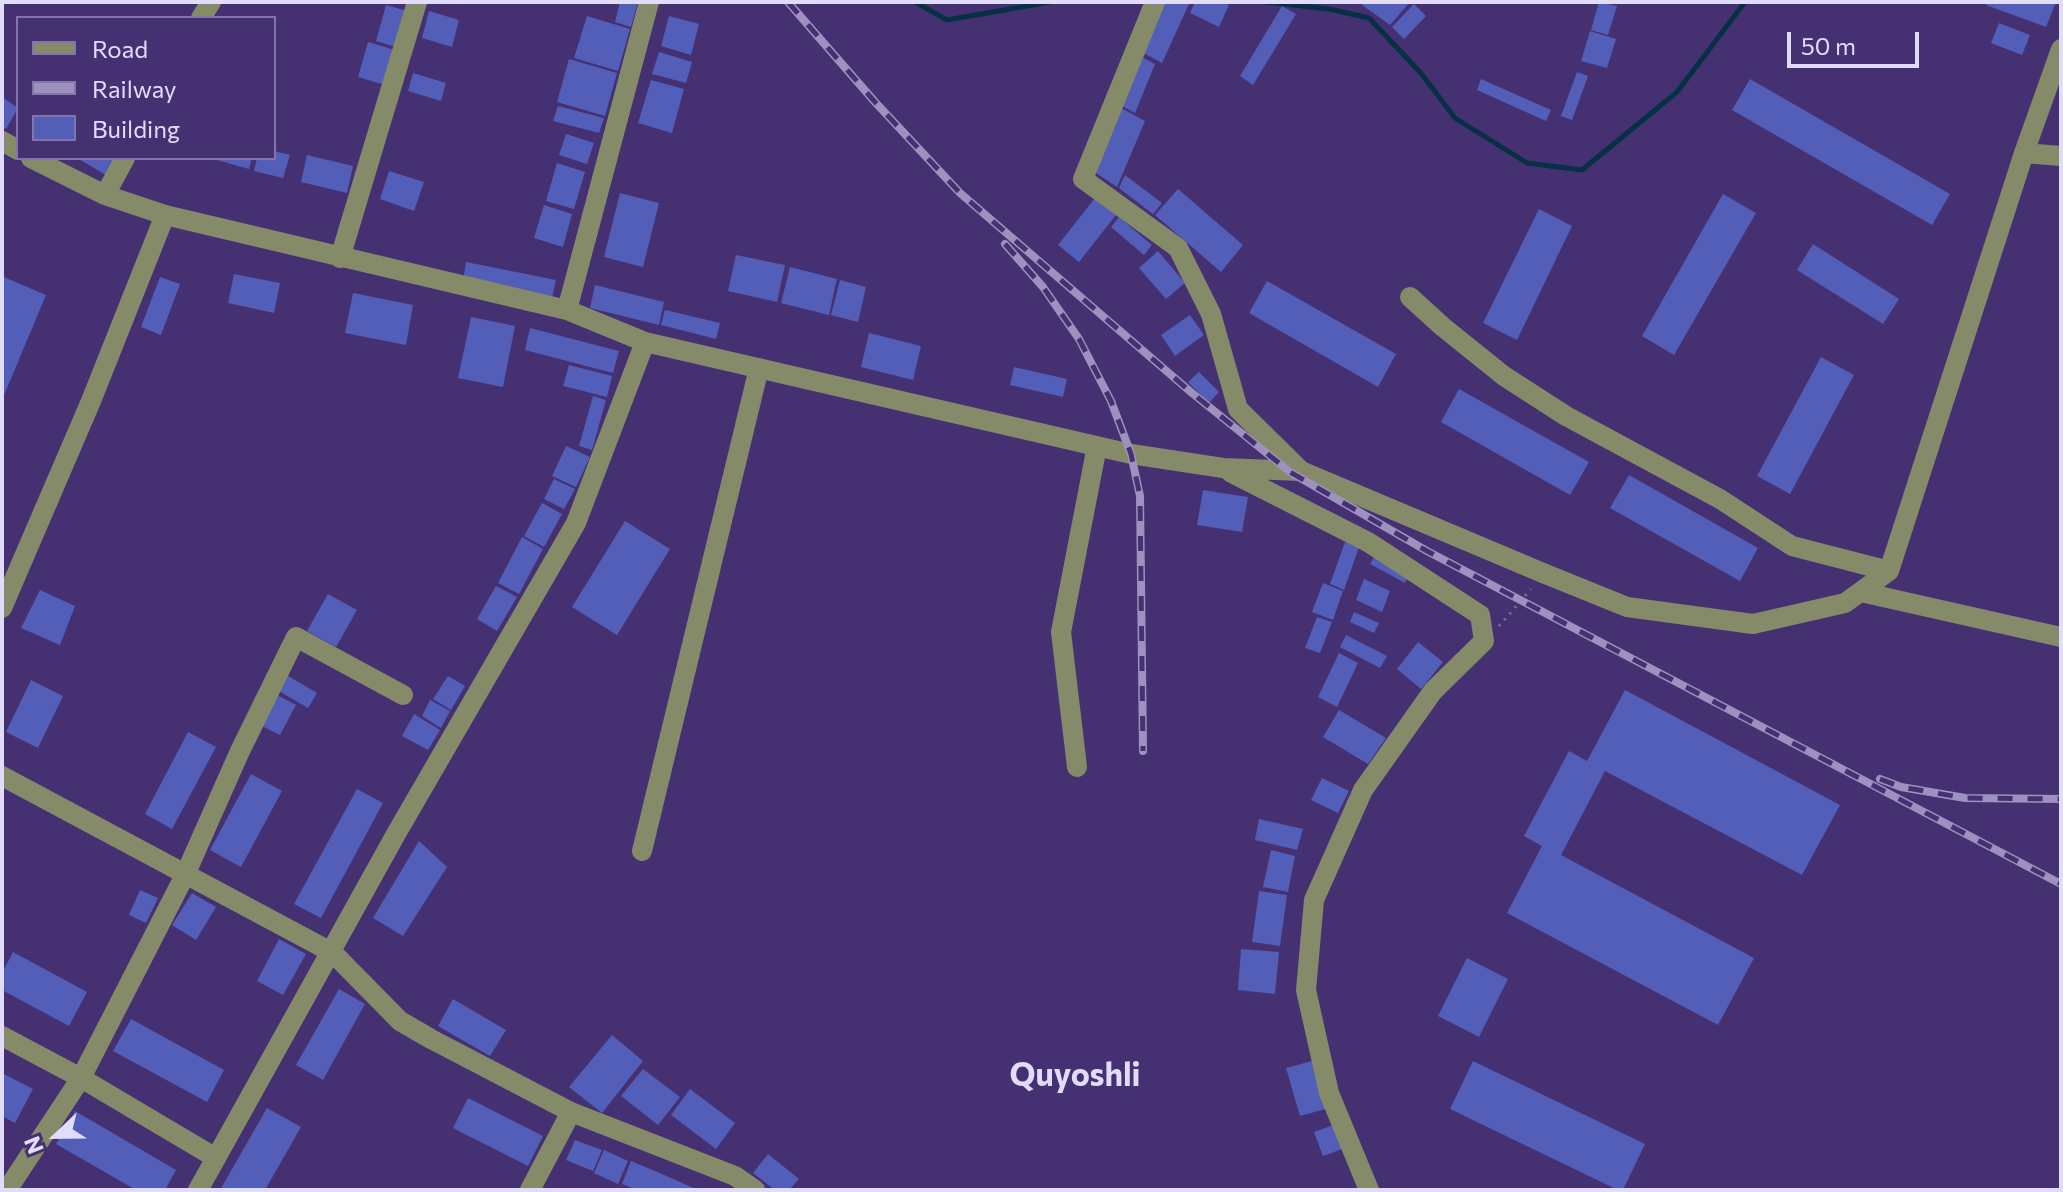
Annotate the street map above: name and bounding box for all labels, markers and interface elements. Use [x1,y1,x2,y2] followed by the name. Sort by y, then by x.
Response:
[16,16,276,160] legend
[1791,16,1923,66] scale bar
[1801,31,1856,60] text: 50 m
[92,34,148,63] text: Road
[92,74,177,103] text: Railway
[92,114,180,143] text: Building
[1009,1056,1141,1094] district label: Quyoshli
[16,1096,96,1176] north arrow
[18,1132,49,1158] text: N

